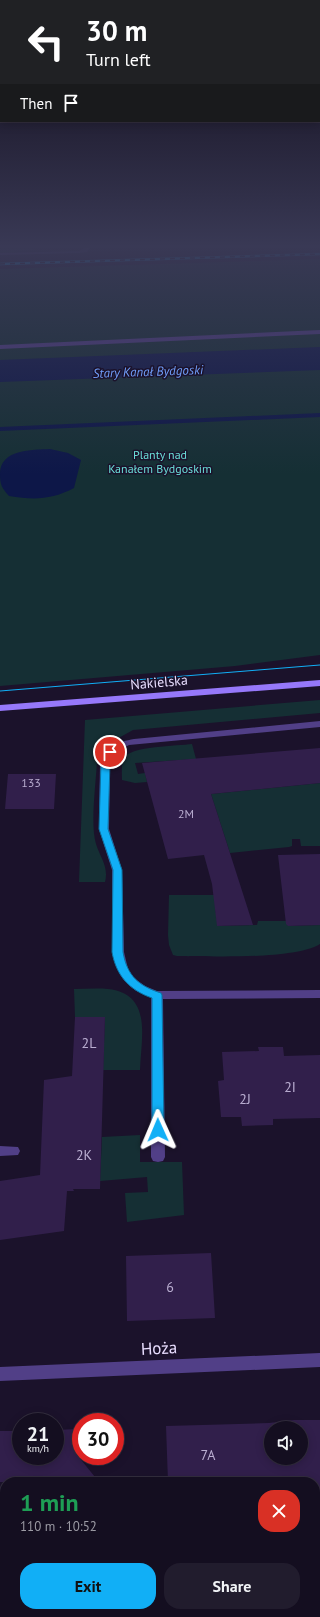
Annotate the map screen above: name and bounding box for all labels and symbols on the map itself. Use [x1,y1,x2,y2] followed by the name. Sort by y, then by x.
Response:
[93,361,204,382] water label: Stary Kanał Bydgoski
[108,447,212,476] park label: Planty nad Kanałem Bydgoskim
[130,671,189,693] street label: Nakielska
[93,735,127,769] pin
[21,775,41,790] house number: 133
[178,806,194,821] house number: 2M
[82,1034,96,1052] house number: 2L
[284,1078,296,1096] house number: 2I
[239,1090,251,1108] house number: 2J
[137,1109,179,1151] position arrow
[76,1146,93,1164] house number: 2K
[166,1278,174,1296] house number: 6
[140,1336,178,1360] street label: Hoża
[72,1413,124,1465] speed limit sign: 30
[200,1446,216,1464] house number: 7A

